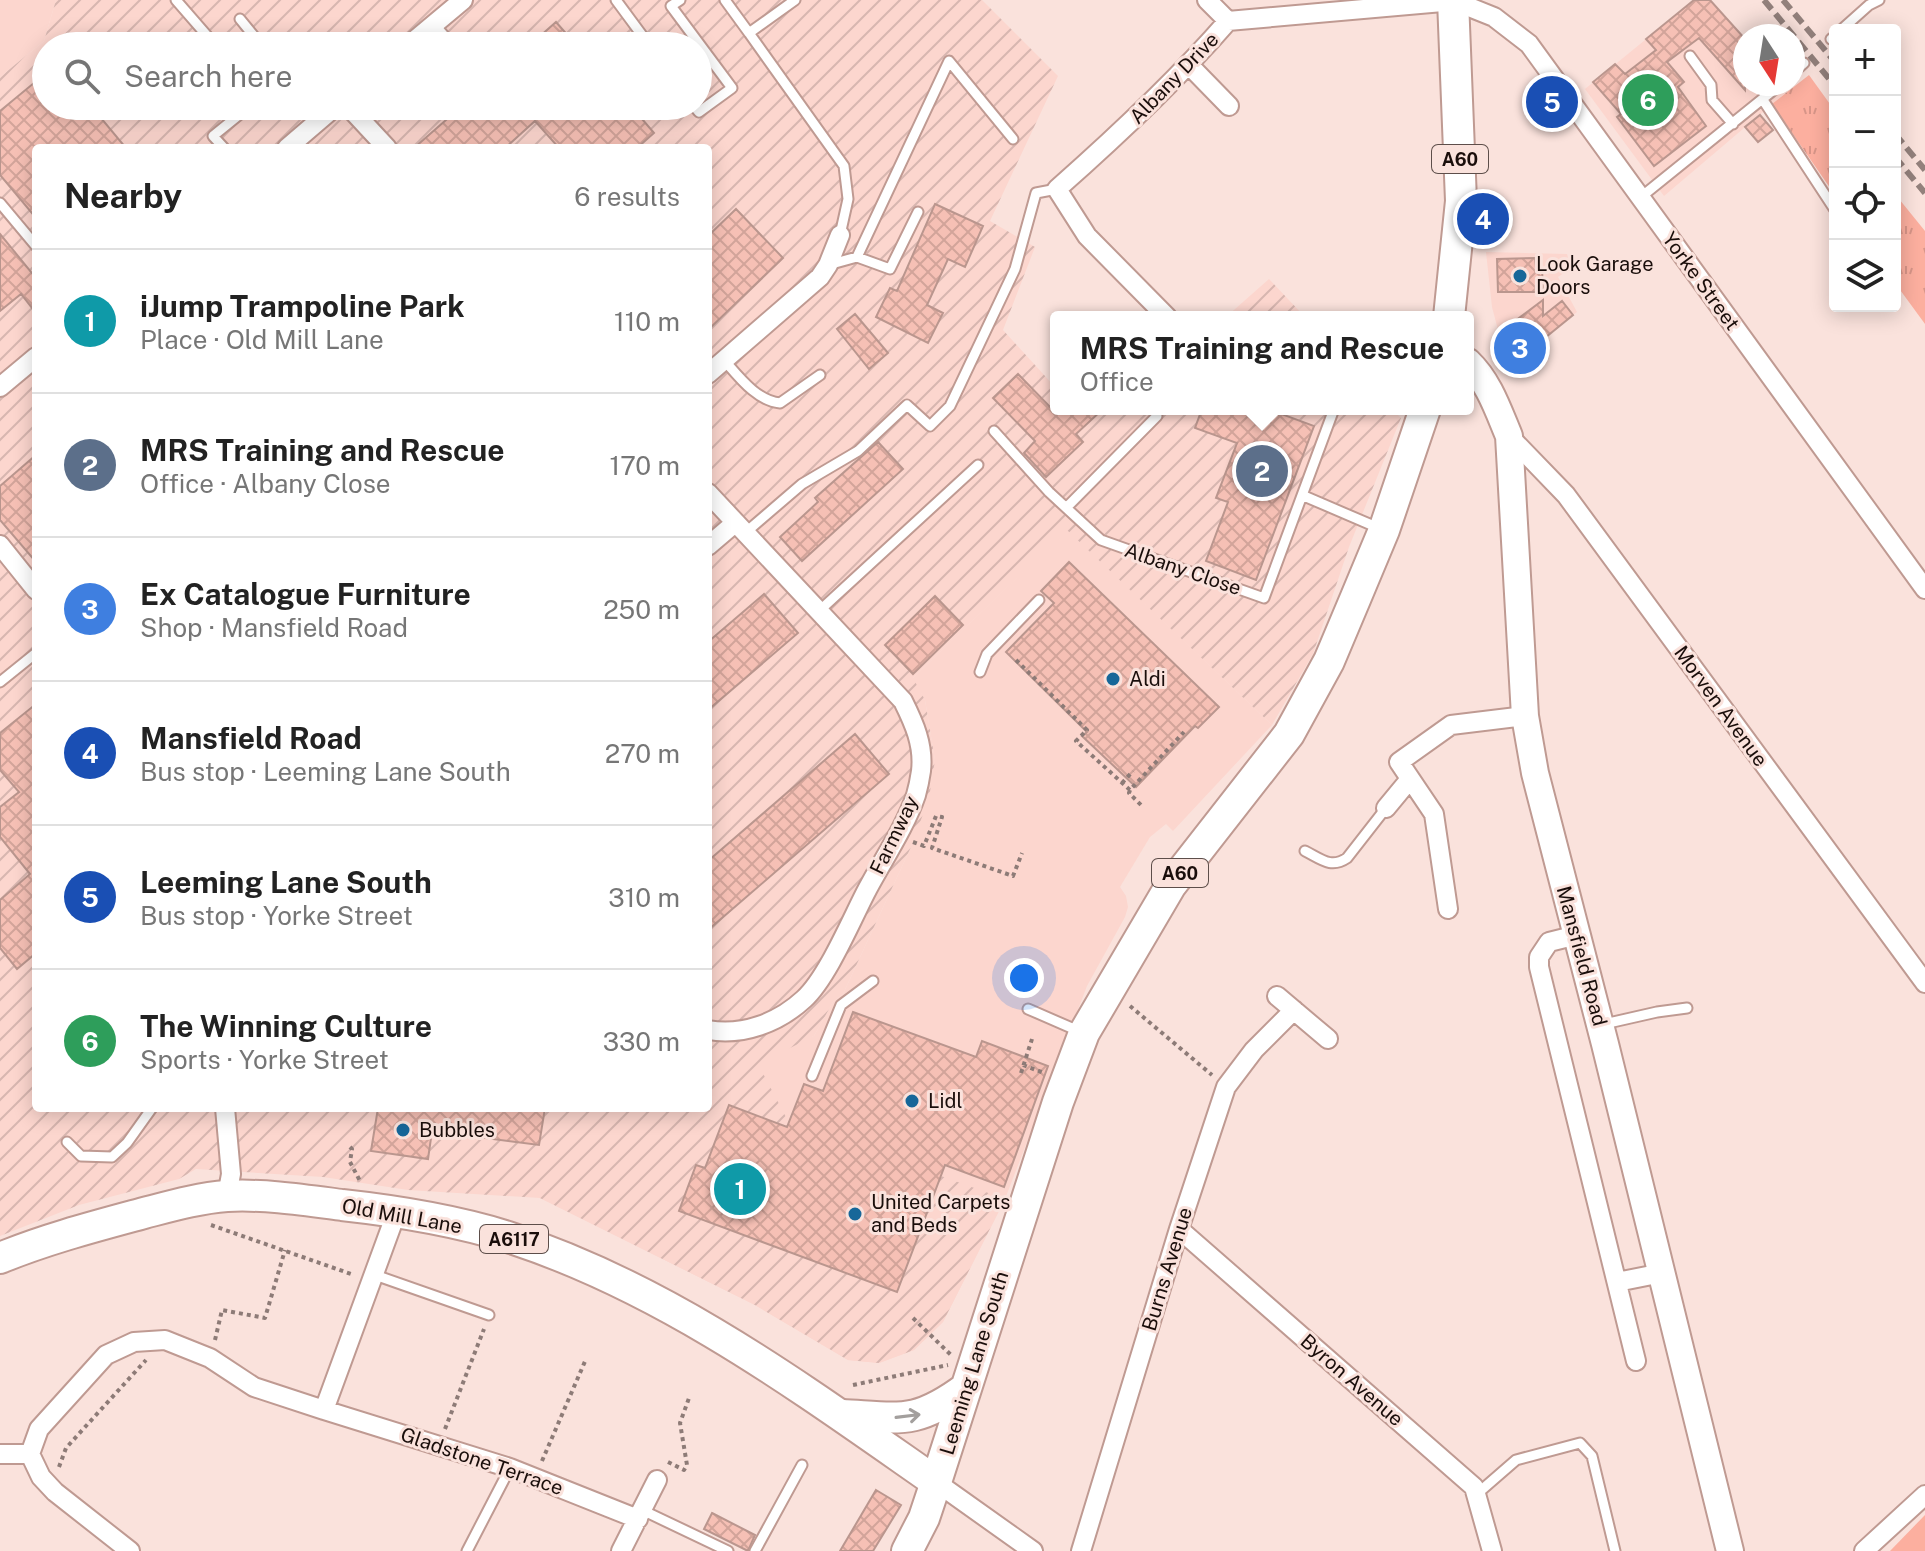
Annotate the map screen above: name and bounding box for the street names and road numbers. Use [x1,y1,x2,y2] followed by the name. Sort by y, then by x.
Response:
[1125,27,1223,129] street label: Albany Drive
[1432,145,1488,173] road number: A60
[1657,227,1745,335] street label: Yorke Street
[1122,538,1244,600] street label: Albany Close
[1669,641,1773,771] street label: Morven Avenue
[865,792,923,878] street label: Farmway
[1152,859,1208,887] road number: A60
[1552,883,1612,1029] street label: Mansfield Road
[340,1194,464,1238] street label: Old Mill Lane
[1137,1204,1197,1334] street label: Burns Avenue
[480,1225,548,1253] road number: A6117
[935,1268,1013,1458] street label: Leeming Lane South
[1296,1329,1408,1431] street label: Byron Avenue
[398,1422,566,1500] street label: Gladstone Terrace

